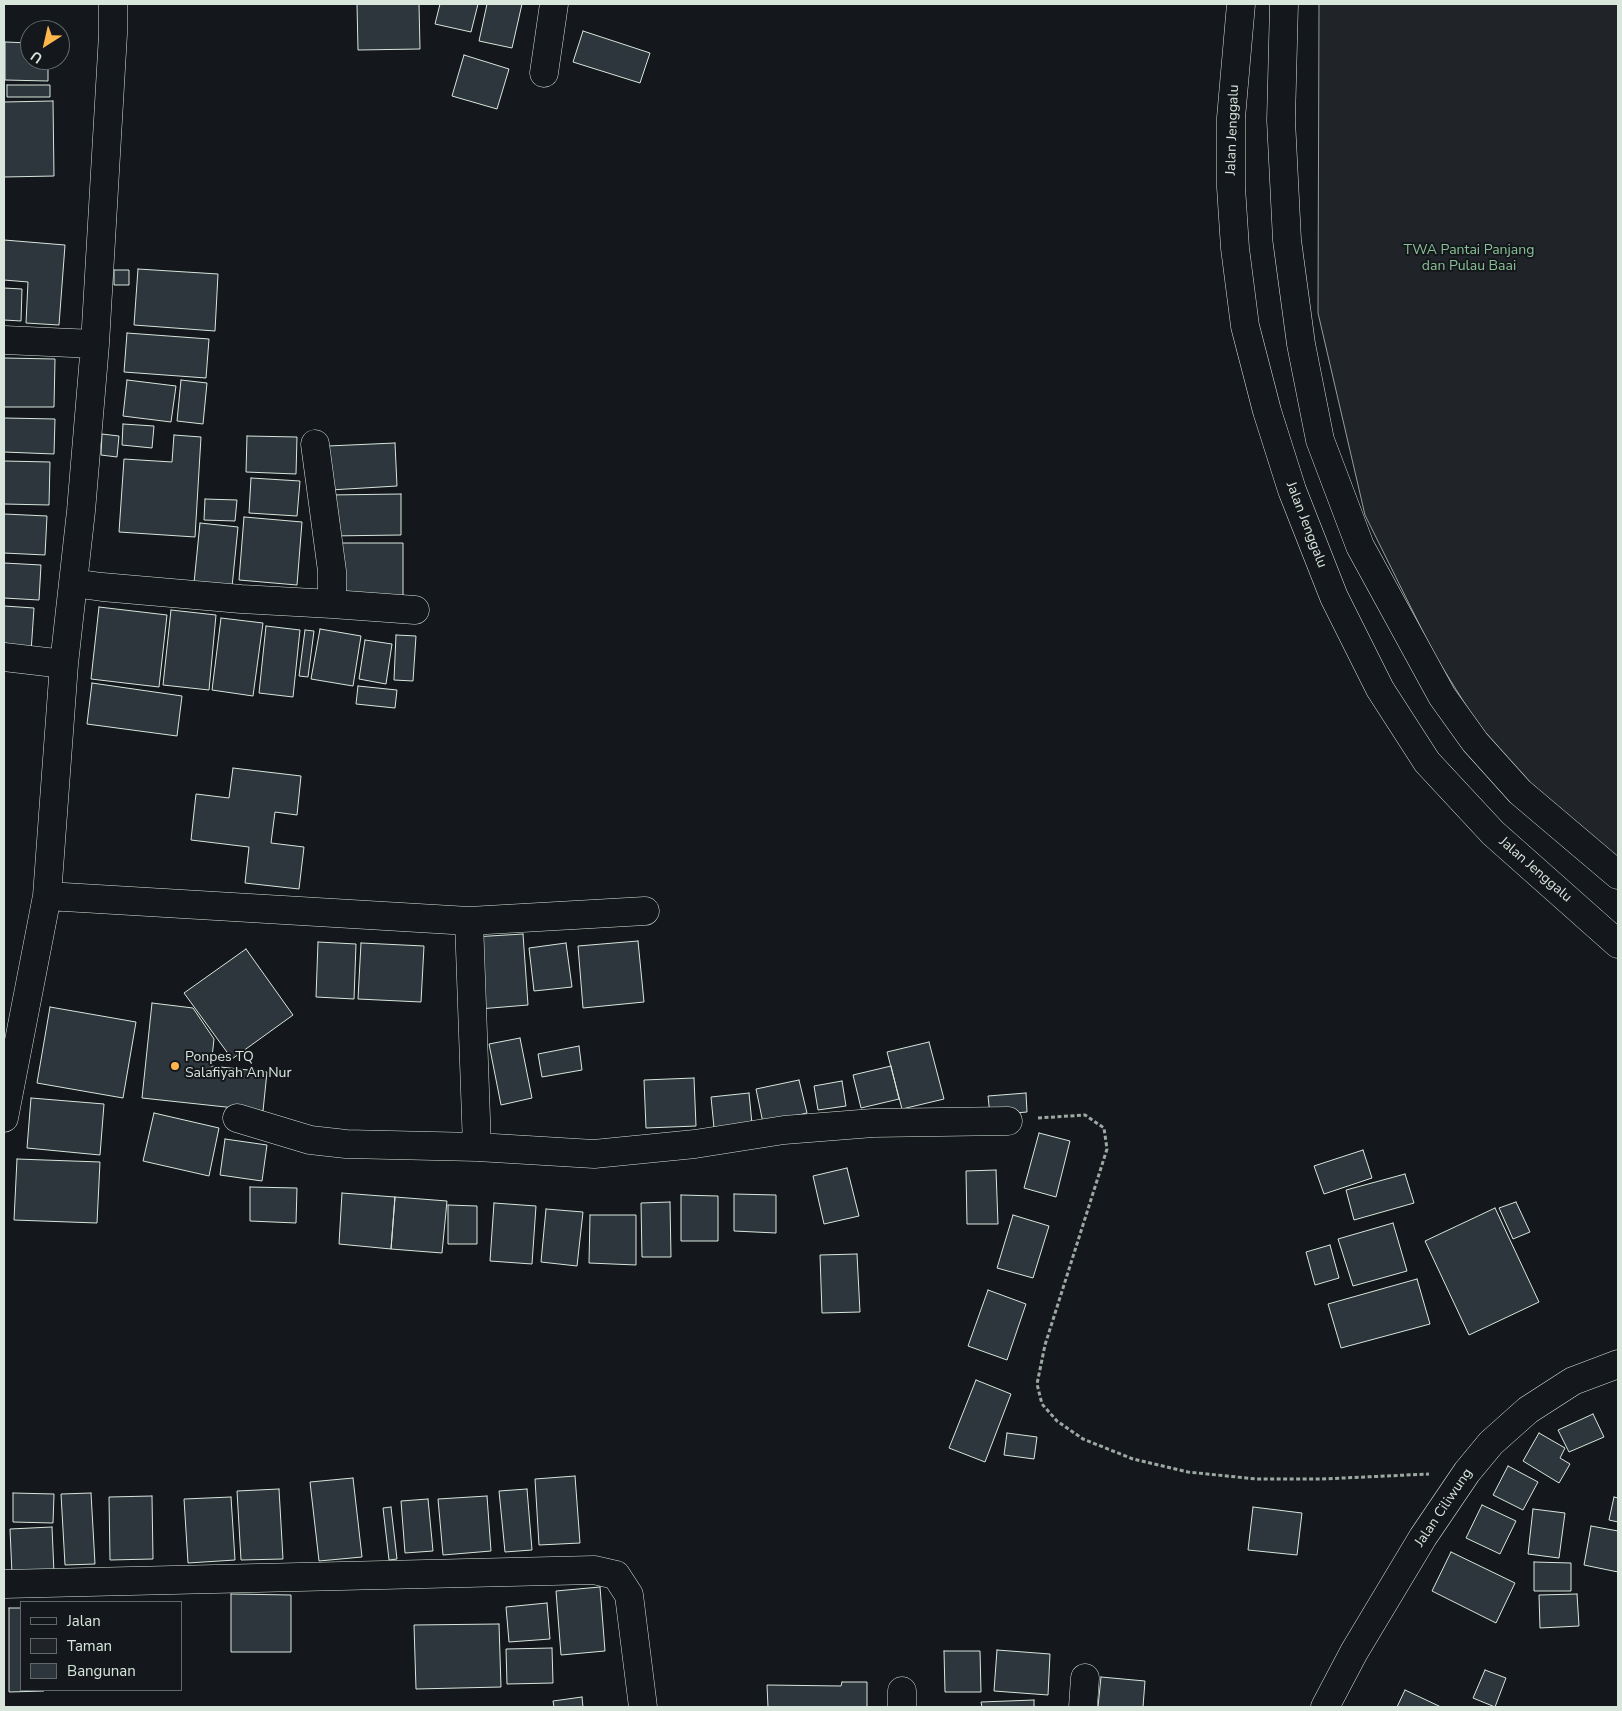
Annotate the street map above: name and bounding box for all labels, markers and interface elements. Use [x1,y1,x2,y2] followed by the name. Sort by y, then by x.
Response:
[20,20,70,70] north arrow
[27,46,46,68] text: U
[1223,84,1243,176] street label: Jalan Jenggalu
[1404,243,1534,276] park label: TWA Pantai Panjang dan Pulau Baai
[1282,480,1330,570] street label: Jalan Jenggalu
[1495,834,1575,906] street label: Jalan Jenggalu
[185,1050,291,1082] place label: Ponpes TQ Salafiyah An Nur
[169,1060,181,1072] marker: Ponpes TQ Salafiyah An Nur
[1412,1466,1476,1550] street label: Jalan Ciliwung
[20,1601,182,1691] legend
[67,1611,101,1631] text: Jalan
[67,1636,112,1656] text: Taman
[67,1661,136,1681] text: Bangunan

